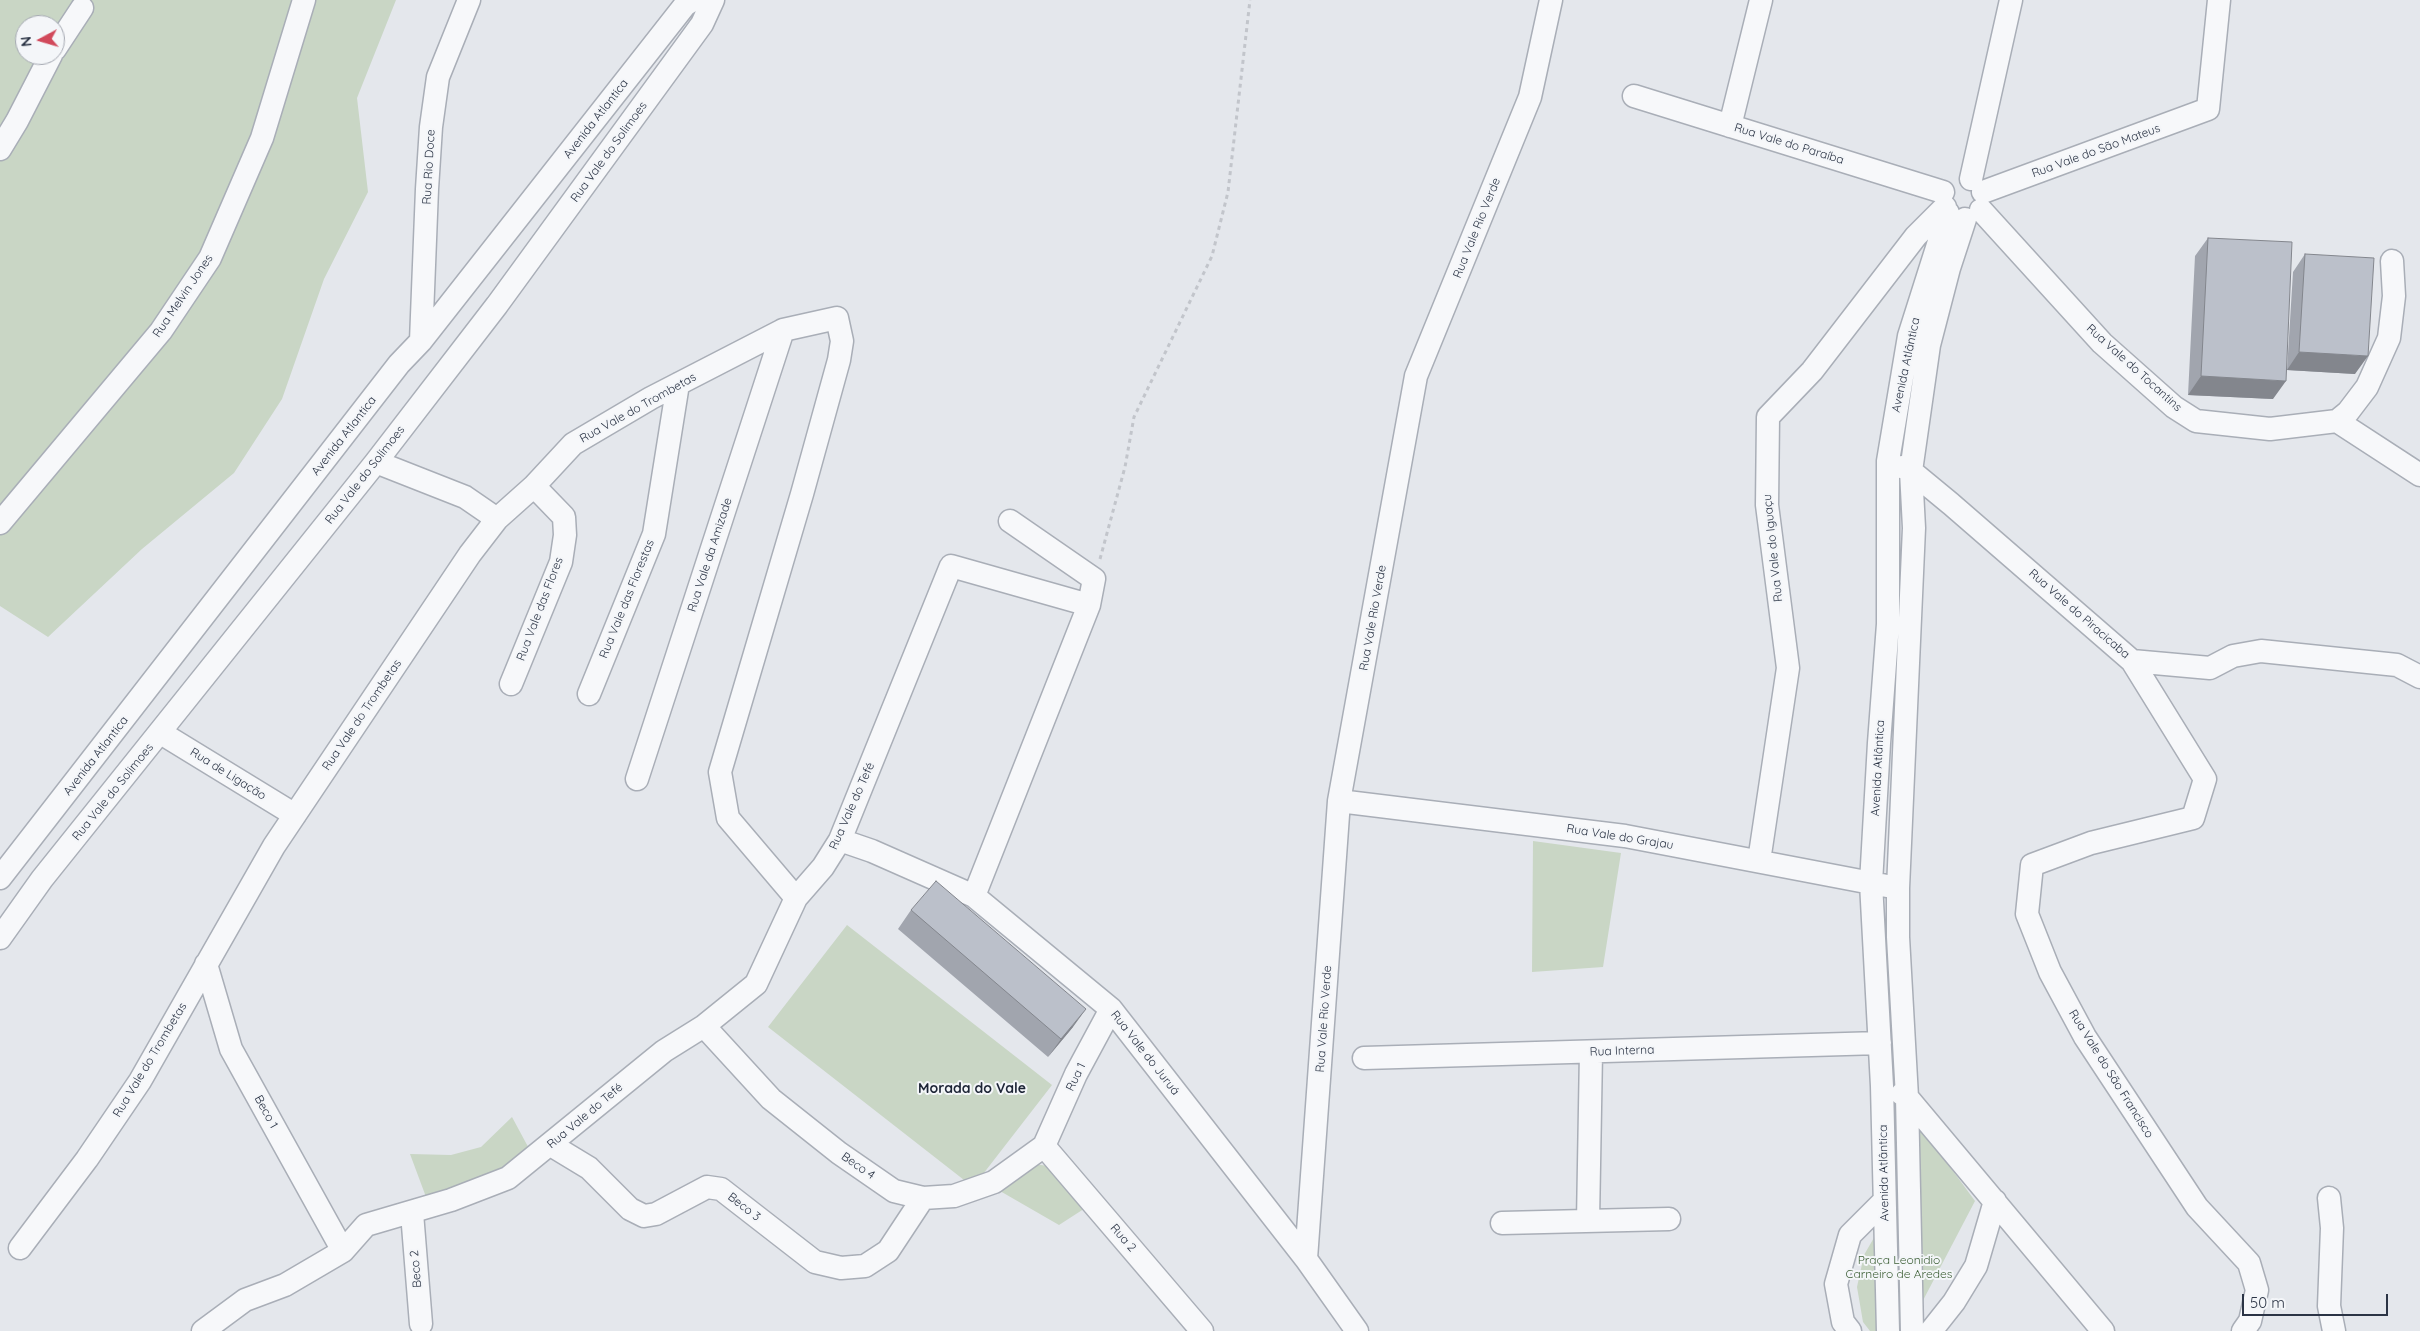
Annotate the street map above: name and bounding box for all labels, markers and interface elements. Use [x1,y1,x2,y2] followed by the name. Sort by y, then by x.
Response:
[15,15,65,65] north arrow
[17,35,36,48] text: N
[561,76,631,162] street label: Avenida Atlantica
[568,99,650,205] street label: Rua Vale do Solimoes
[1732,120,1846,168] street label: Rua Vale do Paraíba
[2030,121,2162,181] street label: Rua Vale do São Mateus
[420,129,438,205] street label: Rua Rio Doce
[1450,176,1504,280] street label: Rua Vale Rio Verde
[150,252,216,340] street label: Rua Melvin Jones
[1889,316,1923,414] street label: Avenida Atlântica
[2083,321,2185,415] street label: Rua Vale do Tocantins
[577,370,699,446] street label: Rua Vale do Trombetas
[309,393,379,479] street label: Avenida Atlantica
[322,423,408,527] street label: Rua Vale do Solimoes
[1760,493,1786,603] street label: Rua Vale do Iguaçu
[685,496,735,614] street label: Rua Vale da Amizade
[597,537,657,661] street label: Rua Vale das Florestas
[514,555,566,663] street label: Rua Vale das Flores
[1357,564,1389,672] street label: Rua Vale Rio Verde
[2026,566,2132,662] street label: Rua Vale do Piracicaba
[319,657,405,773] street label: Rua Vale do Trombetas
[61,713,131,799] street label: Avenida Atlantica
[1868,719,1888,817] street label: Avenida Atlântica
[69,741,157,843] street label: Rua Vale do Solimoes
[187,745,269,803] street label: Rua de Ligação
[826,760,878,852] street label: Rua Vale do Tefé
[1565,821,1675,853] street label: Rua Vale do Grajau
[1313,965,1335,1073] street label: Rua Vale Rio Verde
[110,1000,190,1120] street label: Rua Vale do Trombetas
[2066,1007,2156,1141] street label: Rua Vale do São Francisco
[1108,1008,1182,1098] street label: Rua Vale do Juruá
[1589,1043,1655,1059] street label: Rua Interna
[1063,1060,1089,1094] street label: Rua 1
[544,1080,626,1152] street label: Rua Vale do Tefé
[918,1081,1026,1097] district label: Morada do Vale
[251,1093,281,1131] street label: Beco 1
[1876,1125,1892,1221] street label: Avenida Atlântica
[838,1149,878,1183] street label: Beco 4
[725,1190,763,1224] street label: Beco 3
[1107,1221,1139,1255] street label: Rua 2
[407,1249,425,1289] street label: Beco 2
[1846,1253,1952,1281] park label: Praça Leonidio Carneiro de Aredes
[2245,1284,2391,1316] scale bar
[2250,1293,2285,1312] text: 50 m

